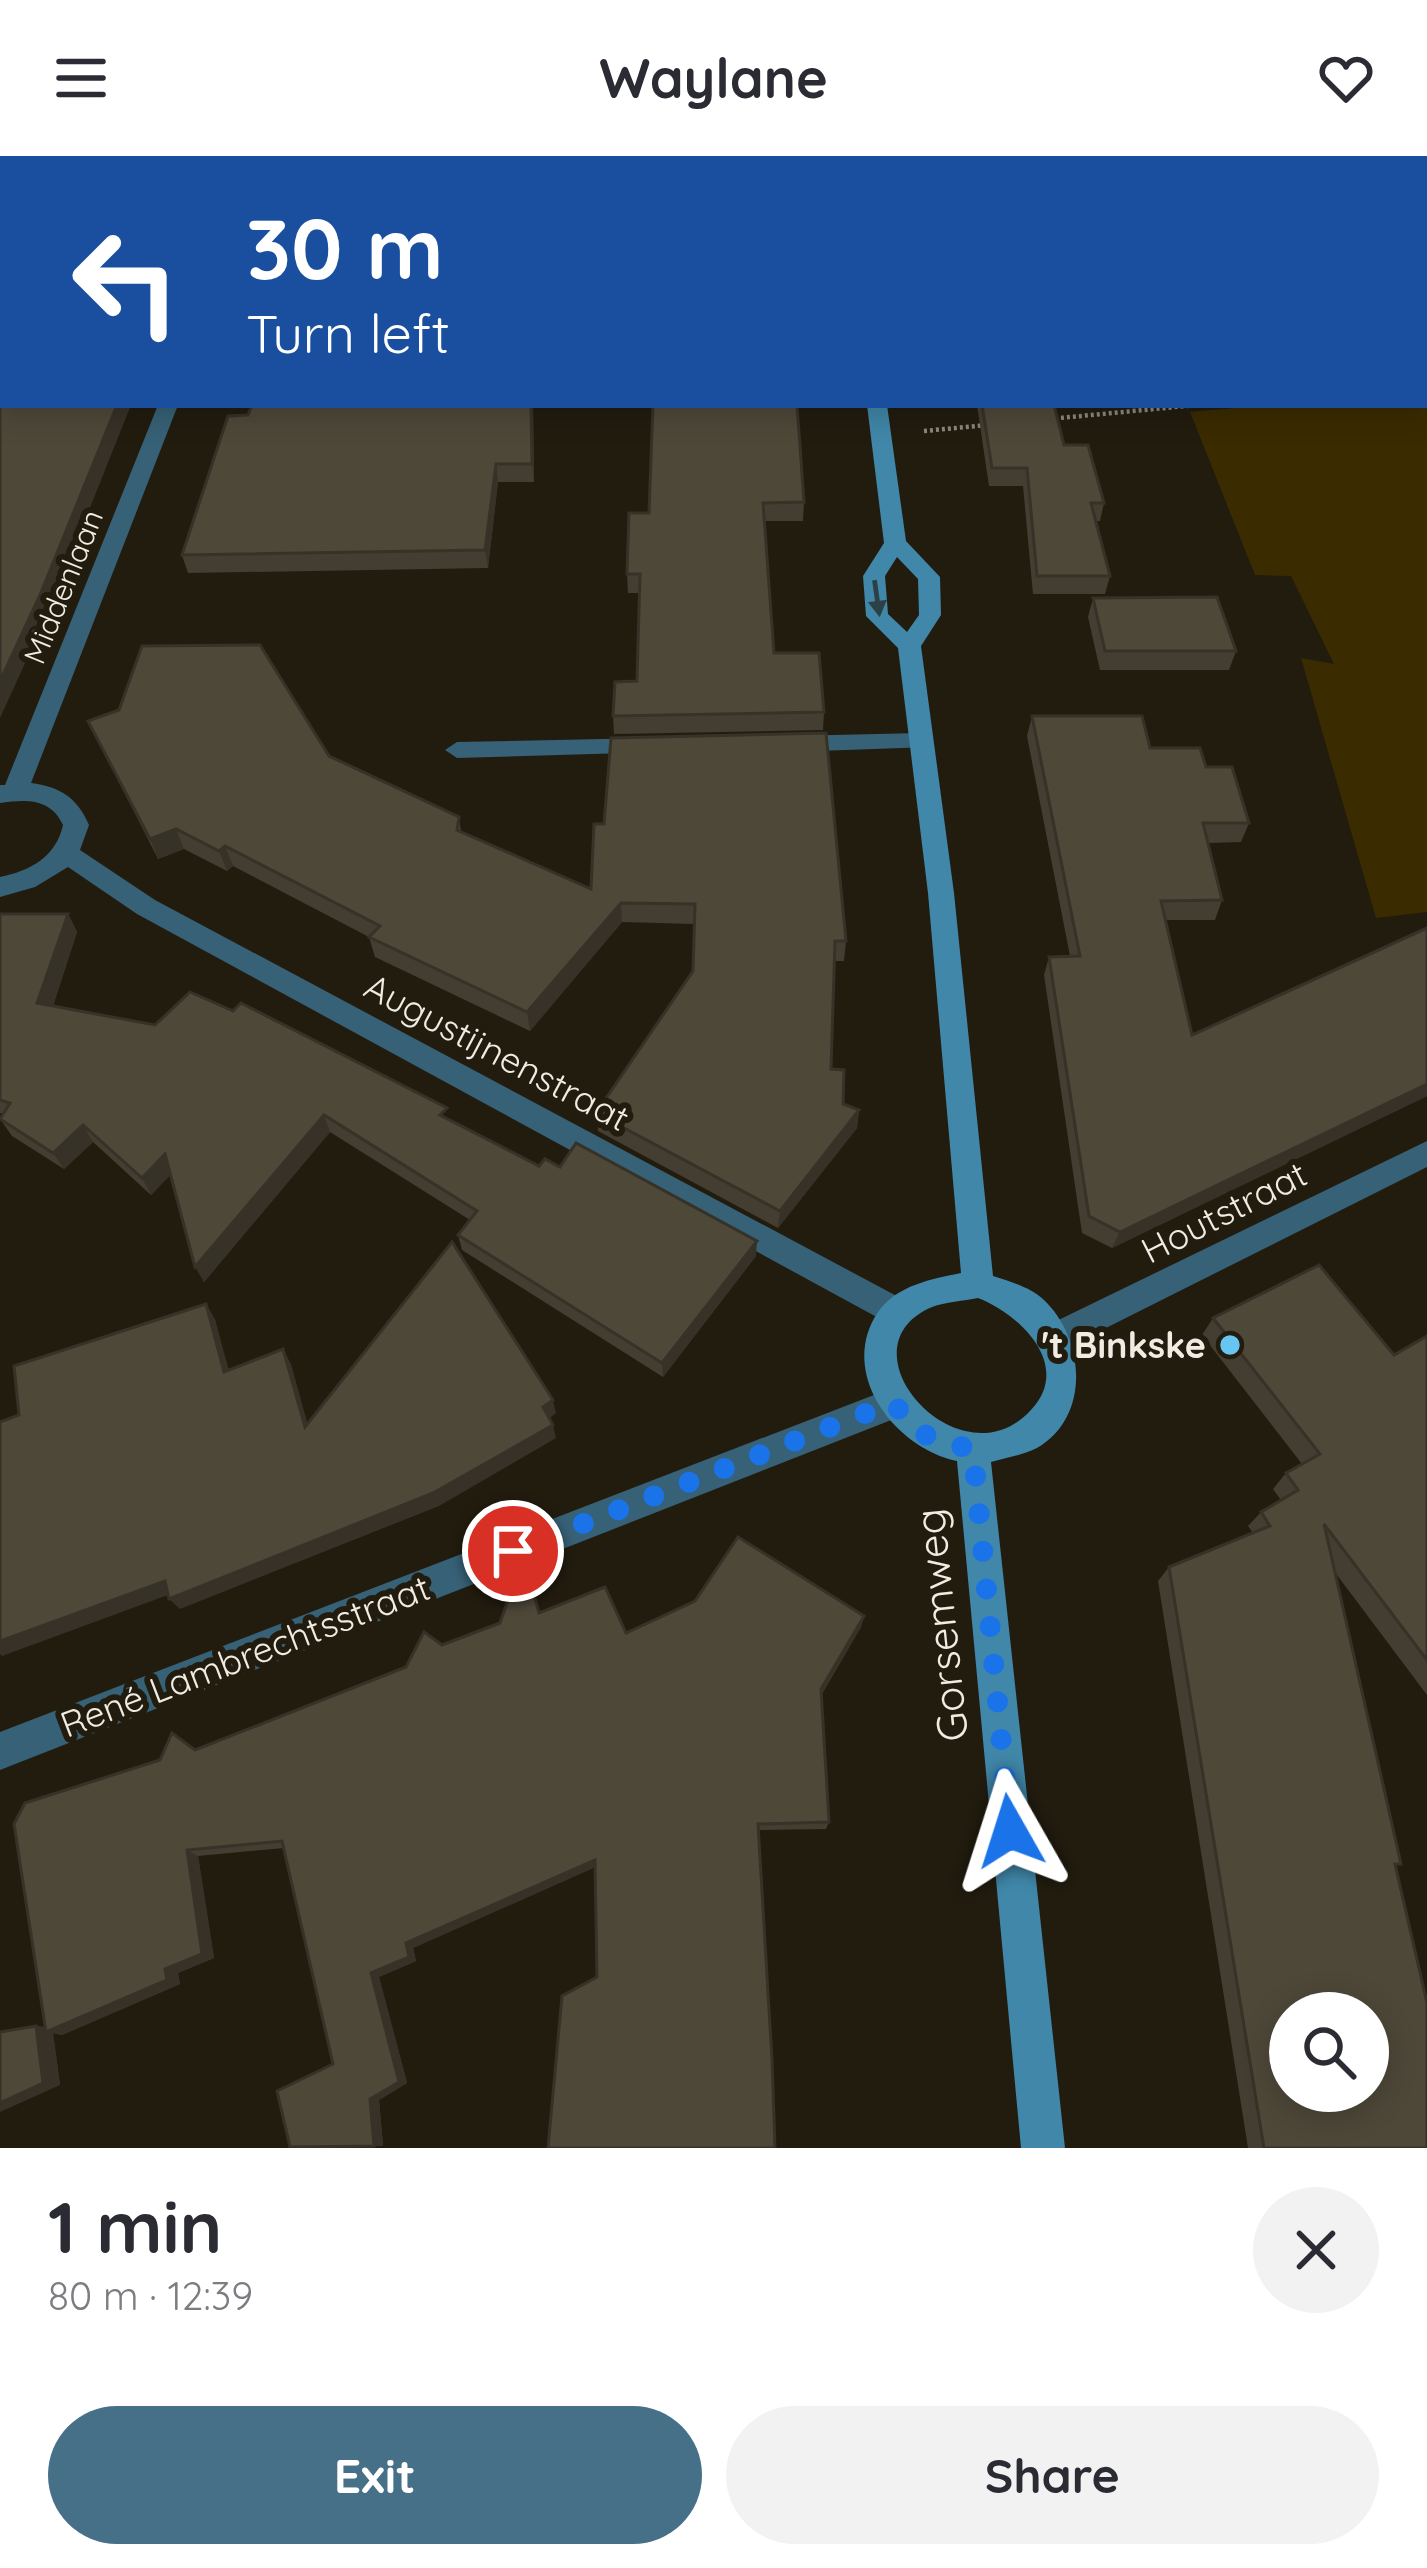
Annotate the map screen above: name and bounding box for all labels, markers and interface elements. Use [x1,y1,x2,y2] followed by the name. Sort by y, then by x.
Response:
[599,44,828,112] text: Waylane
[48,45,114,111] icon: menu
[1313,45,1379,111] icon: heart
[246,195,444,300] text: 30 m
[48,204,204,360] icon: left
[246,299,450,367] text: Turn left
[15,504,111,669] street label: Middenlaan
[867,580,886,618] one-way arrow
[357,963,637,1140] street label: Augustijnenstraat
[1133,1151,1314,1272] street label: Houtstraat
[1041,1322,1206,1367] place label: 't Binkske
[1217,1332,1243,1358] marker: 't Binkske
[462,1500,564,1602] pin
[902,1506,979,1744] street label: Gorsemweg
[480,1518,546,1584] icon: arrive
[54,1564,436,1747] street label: René Lambrechtsstraat
[947,1768,1073,1894] position arrow
[1269,1992,1389,2112] map controls
[1269,1992,1389,2112] button: search
[48,2181,222,2271] text: 1 min
[1253,2187,1379,2313] button: close
[48,2271,253,2320] text: 80 m · 12:39
[48,2406,702,2544] button: Exit
[726,2406,1379,2544] button: Share

